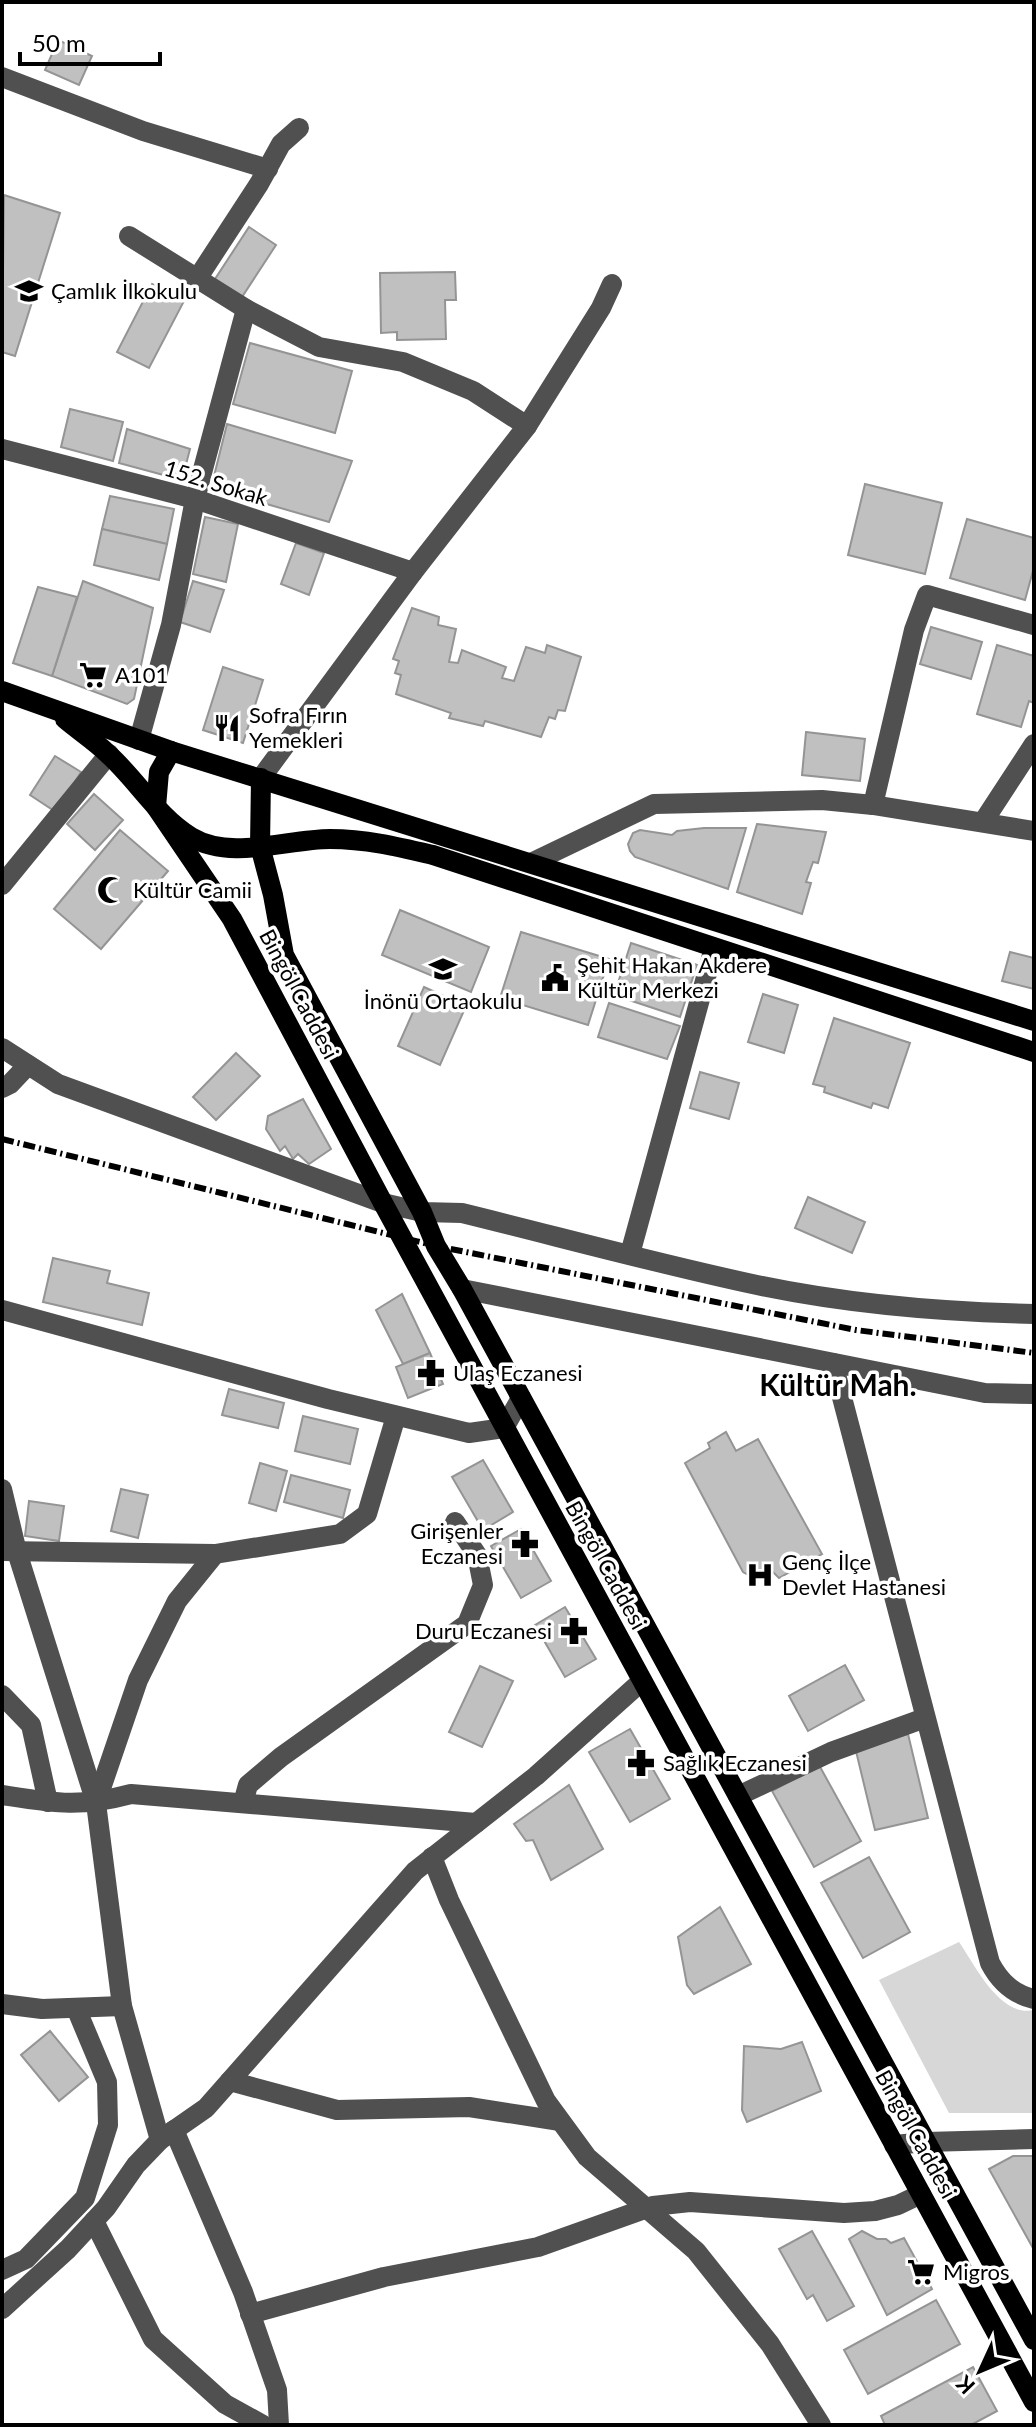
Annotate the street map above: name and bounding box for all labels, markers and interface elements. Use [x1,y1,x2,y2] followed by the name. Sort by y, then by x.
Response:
[20,16,160,66] scale bar
[32,28,86,57] text: 50 m
[14,276,44,306] school or university icon: Çamlık İlkokulu
[51,277,197,304] place label: Çamlık İlkokulu
[161,454,272,511] street label: 152. Sokak
[78,660,108,690] supermarket icon: A101
[115,661,168,688] place label: A101
[249,701,348,753] place label: Sofra Fırın Yemekleri
[212,713,242,743] restaurant icon: Sofra Fırın Yemekleri
[96,875,126,905] mosque icon: Kültür Camii
[133,876,252,903] place label: Kültür Camii
[254,924,345,1063] street label: Bingöl Caddesi
[577,951,767,1003] place label: Şehit Hakan Akdere Kültür Merkezi
[428,954,458,984] school or university icon: İnönü Ortaokulu
[540,963,570,993] public building icon: Şehit Hakan Akdere Kültür Merkezi
[364,987,522,1014] place label: İnönü Ortaokulu
[416,1358,446,1388] pharmacy icon: Ulaş Eczanesi
[453,1359,583,1386] place label: Ulaş Eczanesi
[759,1366,917,1402] district label: Kültür Mah.
[560,1496,653,1634] street label: Bingöl Caddesi
[410,1517,503,1569] place label: Girişenler Eczanesi
[510,1529,540,1559] pharmacy icon: Girişenler Eczanesi
[782,1548,946,1600] place label: Genç İlçe Devlet Hastanesi
[745,1560,775,1590] hospital icon: Genç İlçe Devlet Hastanesi
[559,1616,589,1646] pharmacy icon: Duru Eczanesi
[415,1617,552,1644] place label: Duru Eczanesi
[626,1748,656,1778] pharmacy icon: Sağlık Eczanesi
[663,1749,807,1776] place label: Sağlık Eczanesi
[870,2065,963,2203] street label: Bingöl Caddesi
[906,2257,936,2287] supermarket icon: Migros
[943,2258,1010,2285] place label: Migros
[940,2331,1020,2411] north arrow
[950,2370,980,2400] text: K

